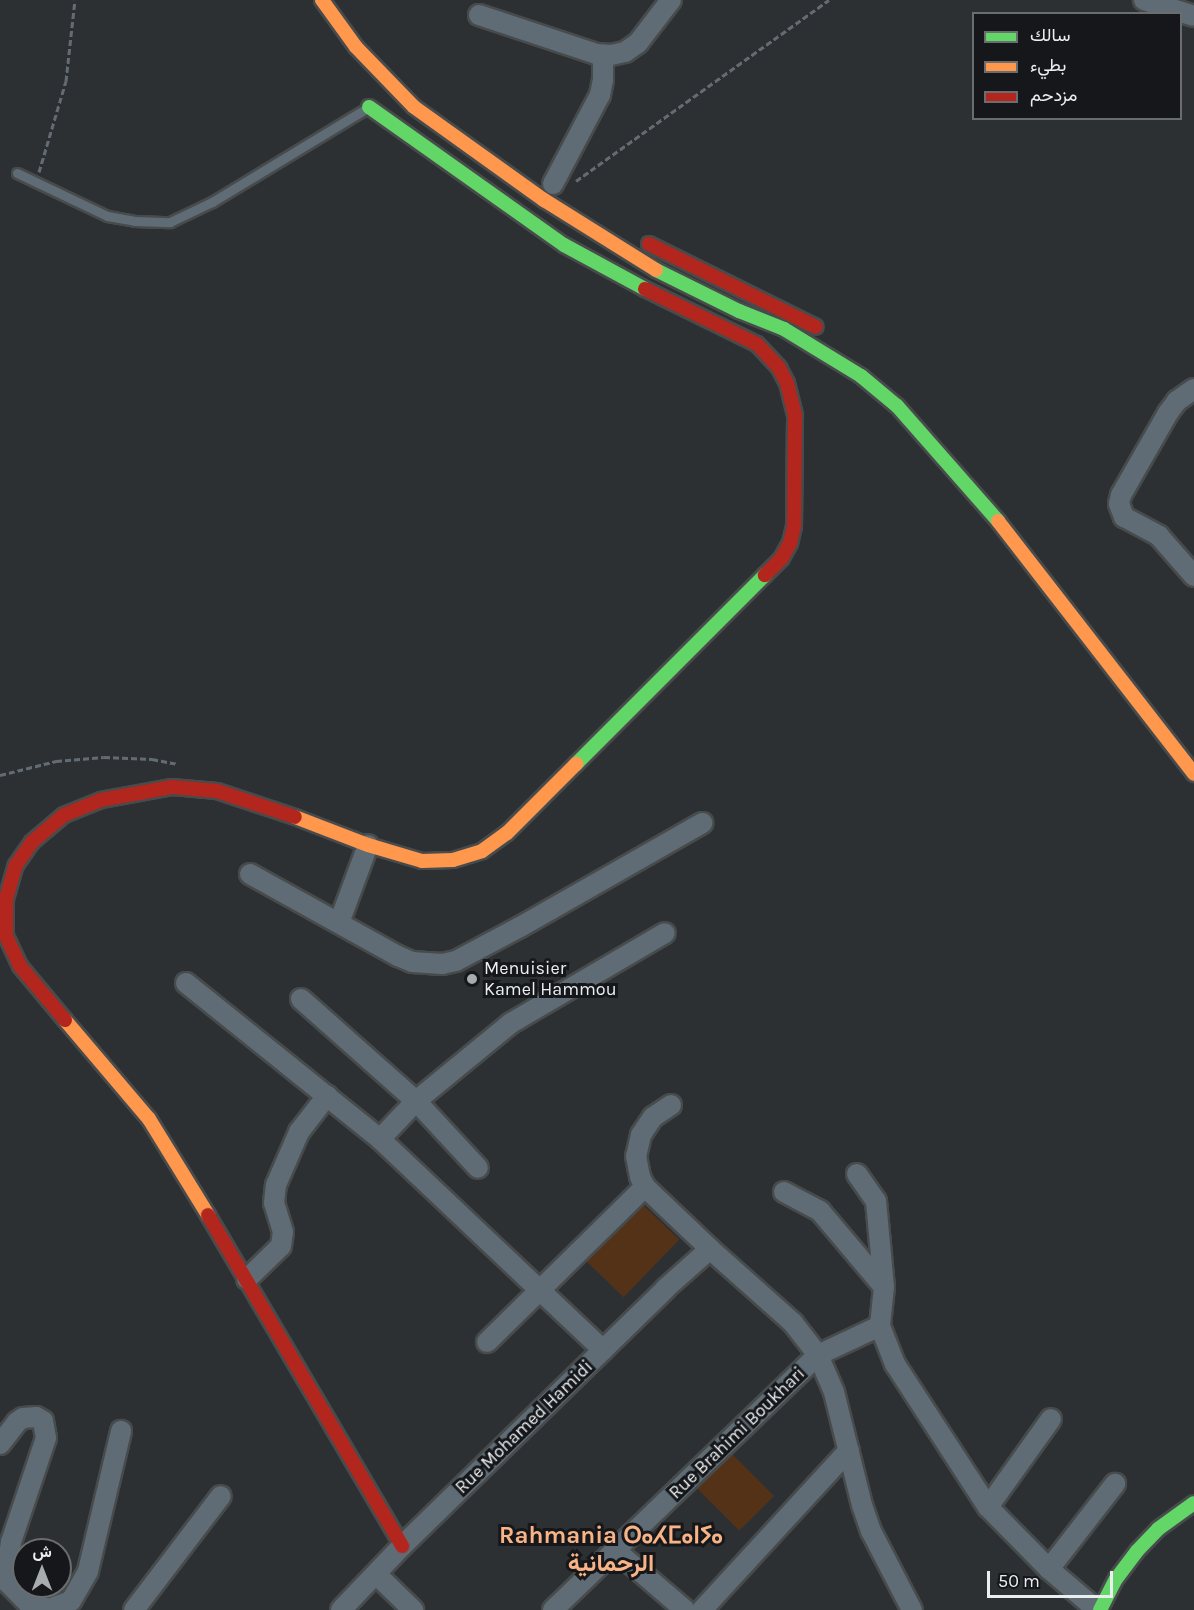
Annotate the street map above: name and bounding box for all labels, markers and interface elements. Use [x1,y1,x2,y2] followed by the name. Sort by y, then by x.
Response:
[972,12,1182,120] legend
[1030,24,1070,46] text: سالك
[1030,54,1066,76] text: بطيء
[1030,84,1077,106] text: مزدحم
[484,958,617,1000] place label: Menuisier Kamel Hammou
[465,972,479,986] marker: Menuisier Kamel Hammou
[451,1356,597,1498] street label: Rue Mohamed Hamidi
[665,1363,809,1503] street label: Rue Brahimi Boukhari
[499,1522,723,1578] district label: Rahmania ⵔⴰⵃⵎⴰⵏⵢⴰ الرحمانية
[12,1538,72,1598] north arrow
[32,1542,52,1561] text: ش
[990,1559,1116,1597] scale bar
[998,1570,1040,1592] text: 50 m

